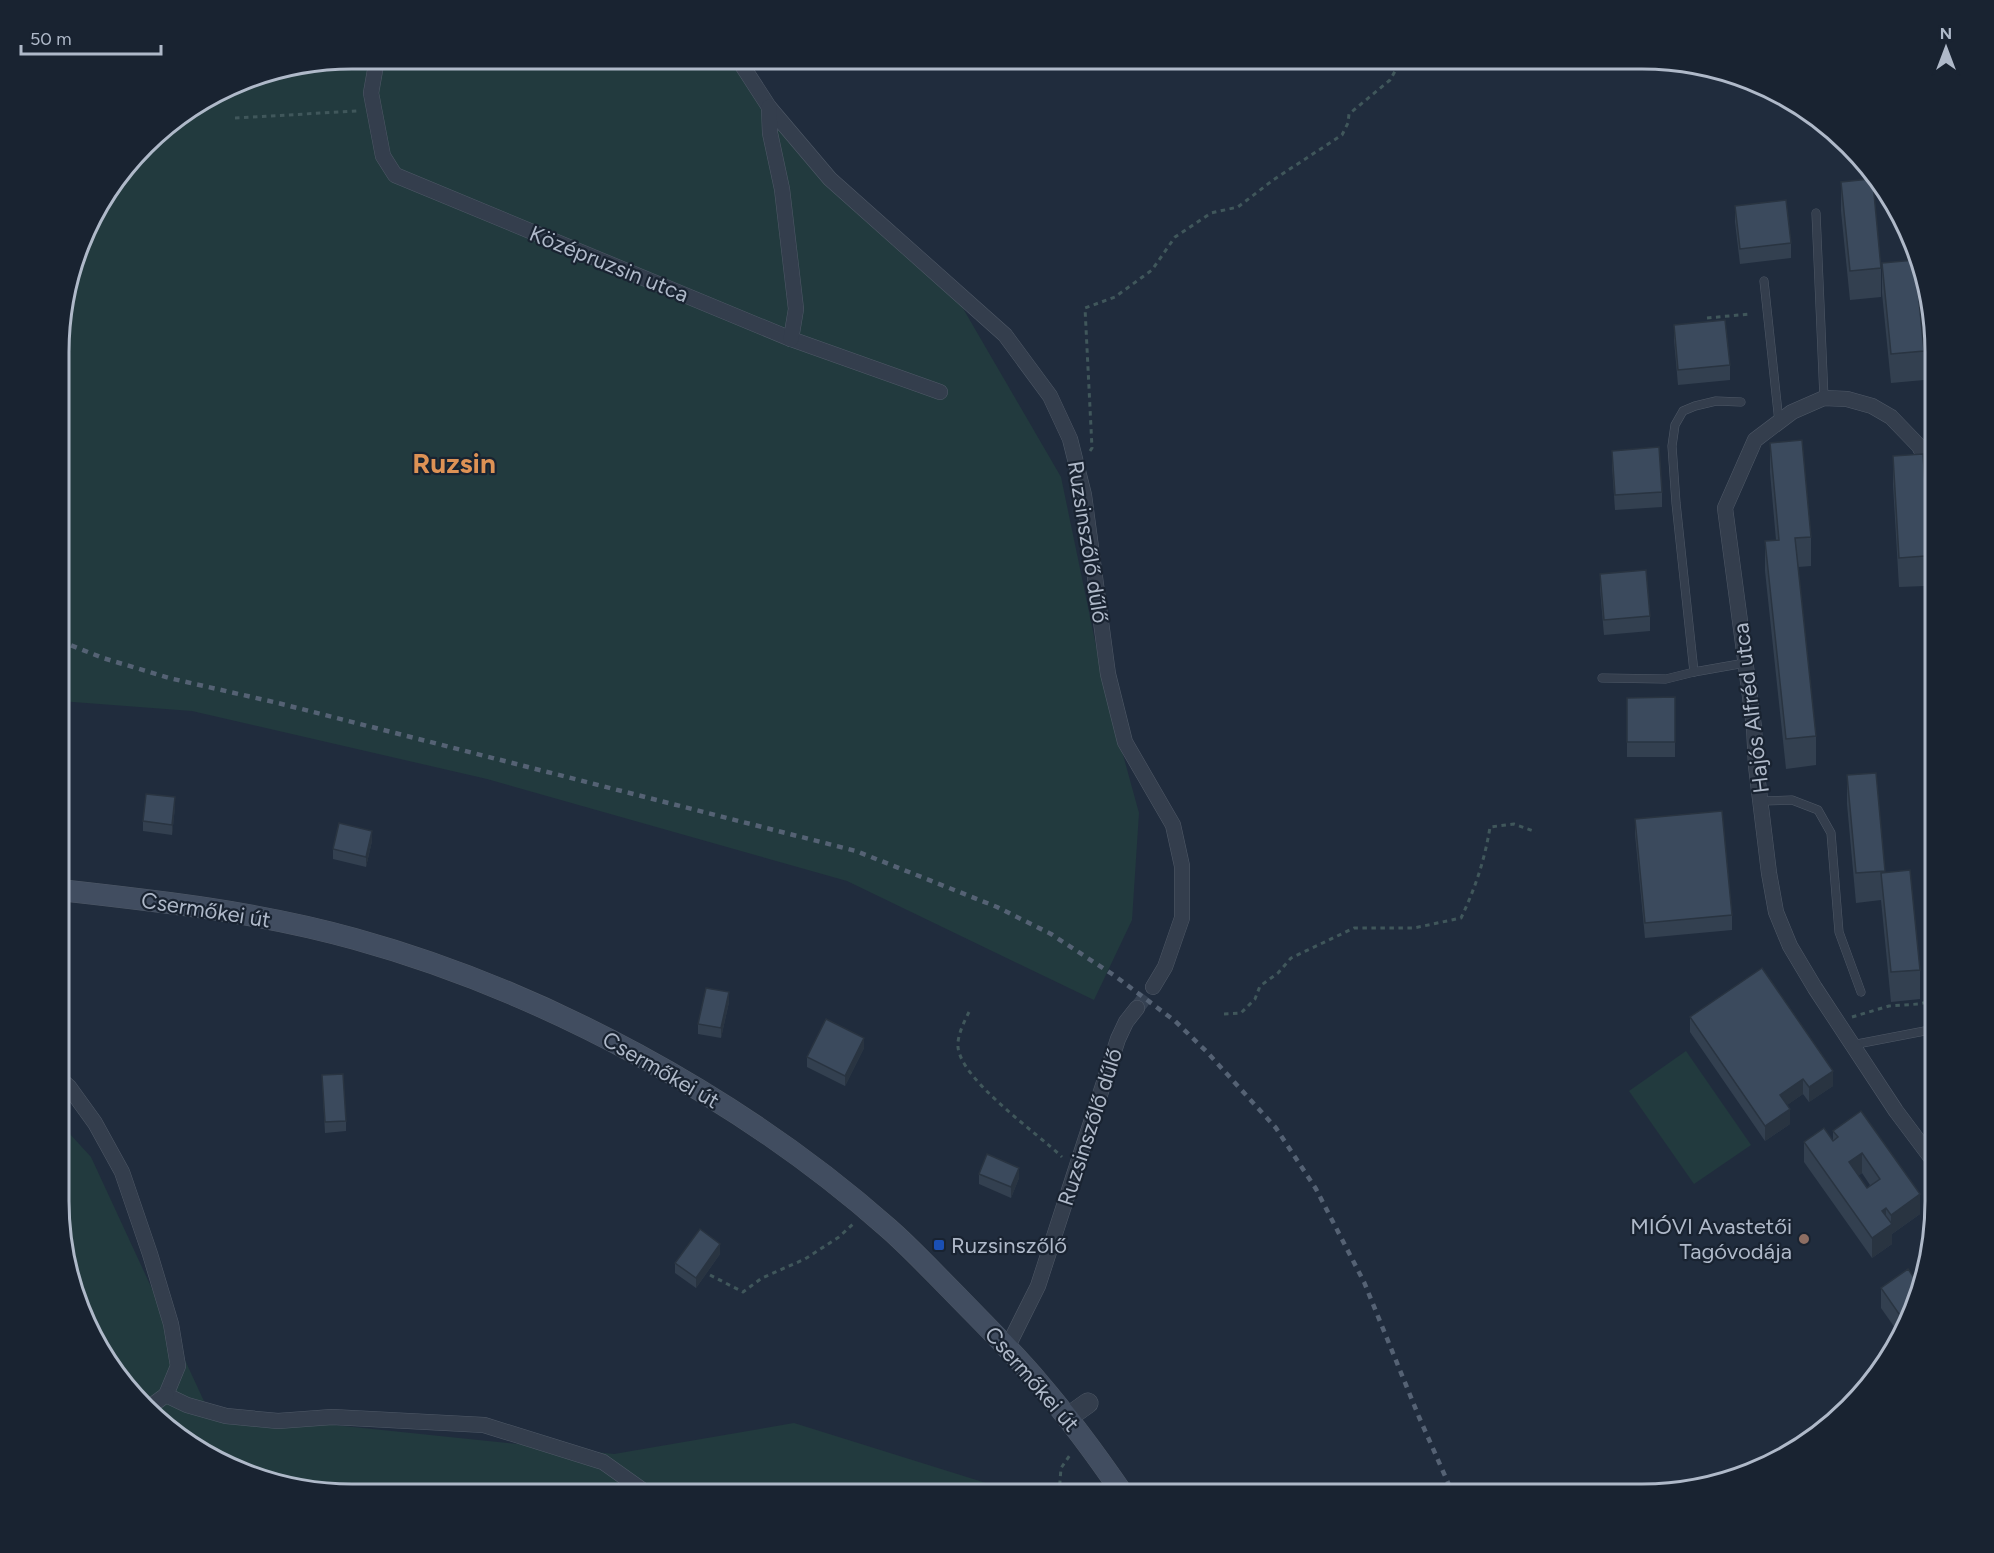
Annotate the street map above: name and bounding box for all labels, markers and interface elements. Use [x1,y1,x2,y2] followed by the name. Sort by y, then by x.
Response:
[21,18,160,56] scale bar
[1916,18,1976,78] north arrow
[1940,24,1952,43] text: N
[30,28,72,50] text: 50 m
[526,220,692,308] street label: Középruzsin utca
[412,446,496,480] district label: Ruzsin
[1062,459,1114,625] street label: Ruzsinszőlő dűlő
[1727,621,1775,795] street label: Hajós Alfréd utca
[139,886,273,934] street label: Csermőkei út
[598,1026,724,1114] street label: Csermőkei út
[1052,1045,1128,1209] street label: Ruzsinszőlő dűlő
[1630,1213,1792,1265] place label: MIÓVI Avastetői Tagóvodája
[951,1232,1067,1259] place label: Ruzsinszőlő
[1797,1232,1811,1246] marker: MIÓVI Avastetői Tagóvodája
[932,1238,946,1252] marker: Ruzsinszőlő
[979,1321,1085,1437] street label: Csermőkei út

